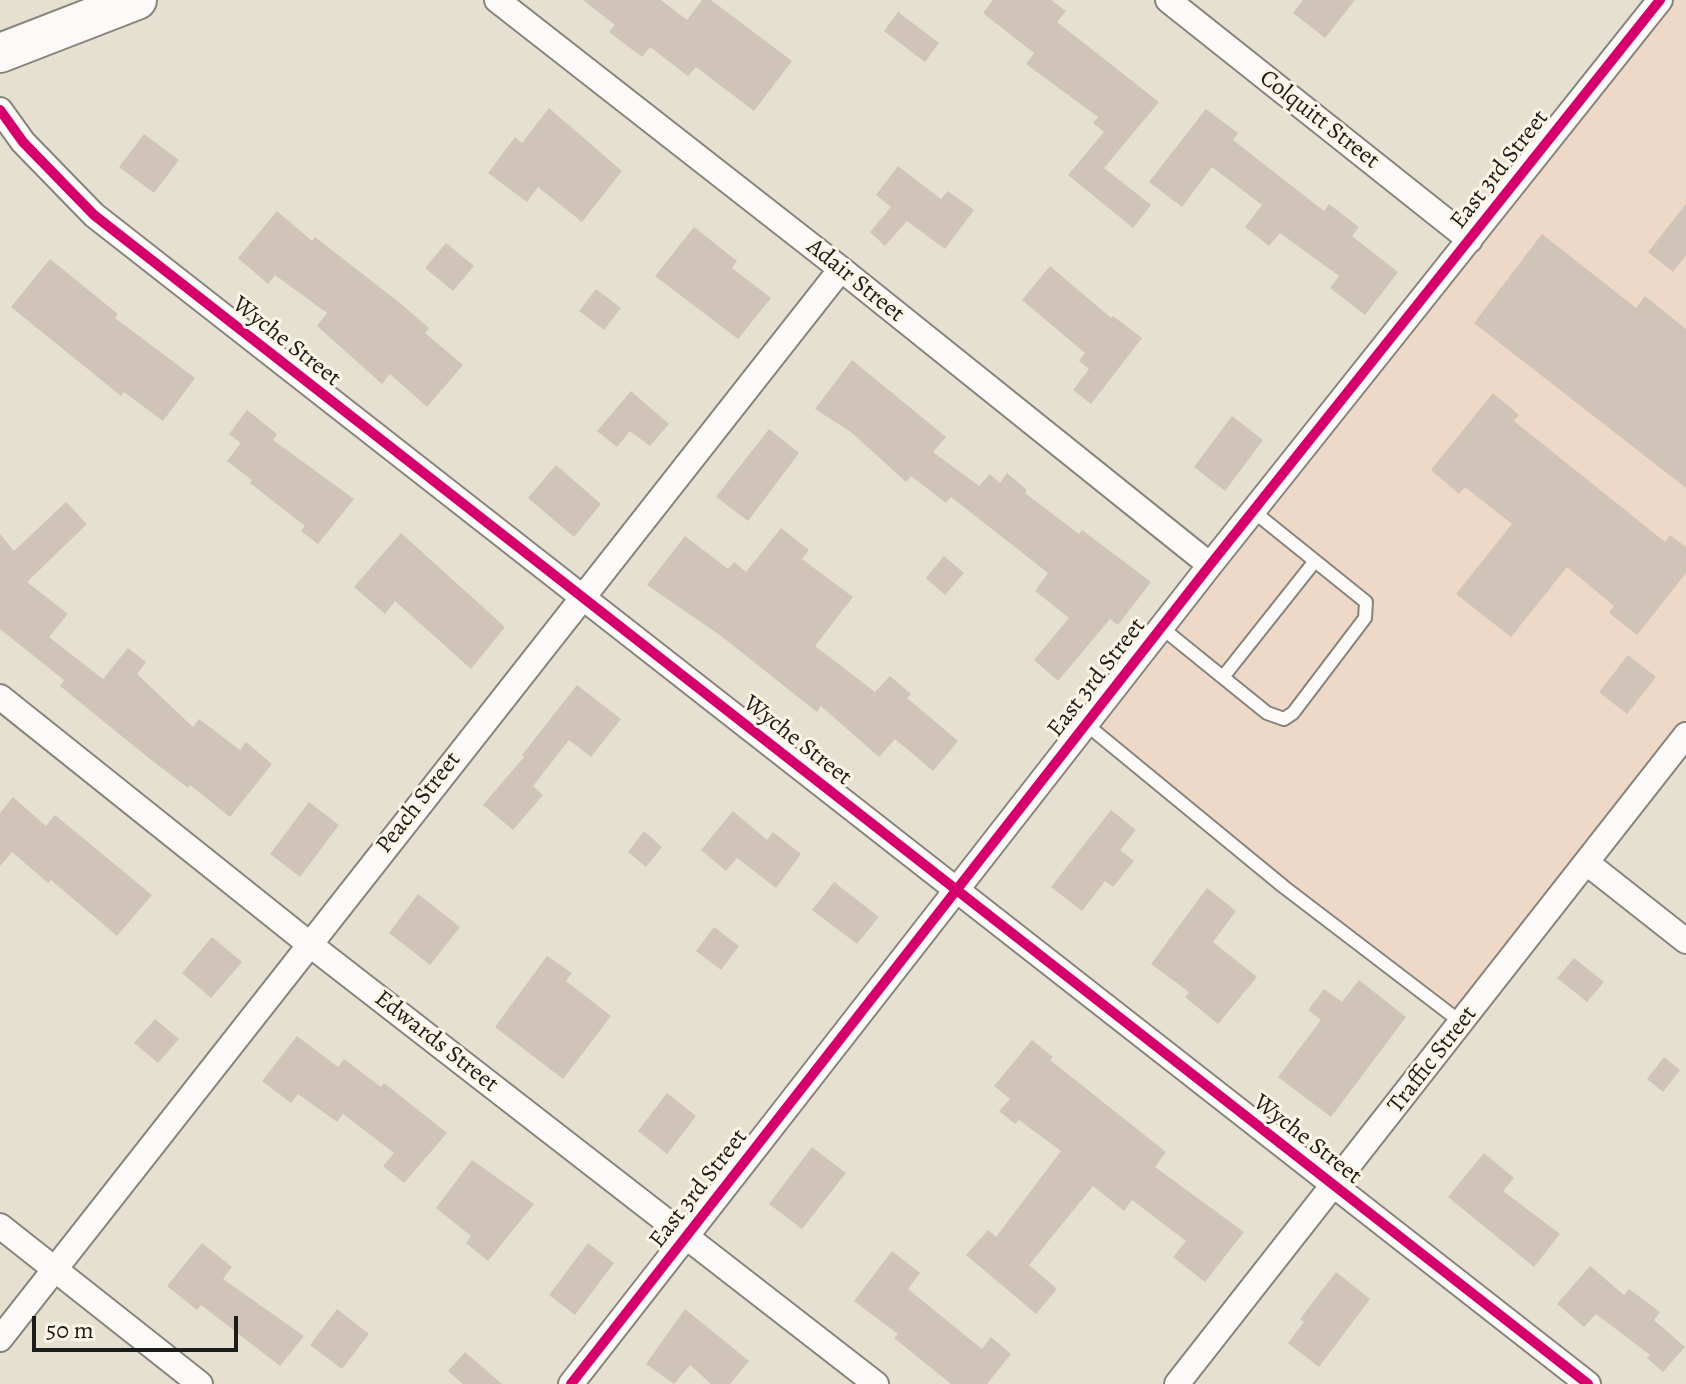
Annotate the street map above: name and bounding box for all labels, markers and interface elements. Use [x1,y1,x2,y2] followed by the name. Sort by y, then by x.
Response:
[1253,64,1385,176] street label: Colquitt Street
[1445,105,1555,235] street label: East 3rd Street
[800,233,910,329] street label: Adair Street
[226,291,346,393] street label: Wyche Street
[1042,613,1152,743] street label: East 3rd Street
[737,690,857,792] street label: Wyche Street
[370,747,468,859] street label: Peach Street
[368,985,504,1099] street label: Edwards Street
[1382,1001,1484,1119] street label: Traffic Street
[1247,1089,1367,1191] street label: Wyche Street
[644,1124,754,1254] street label: East 3rd Street
[36,1300,242,1350] scale bar
[46,1314,94,1346] text: 50 m

